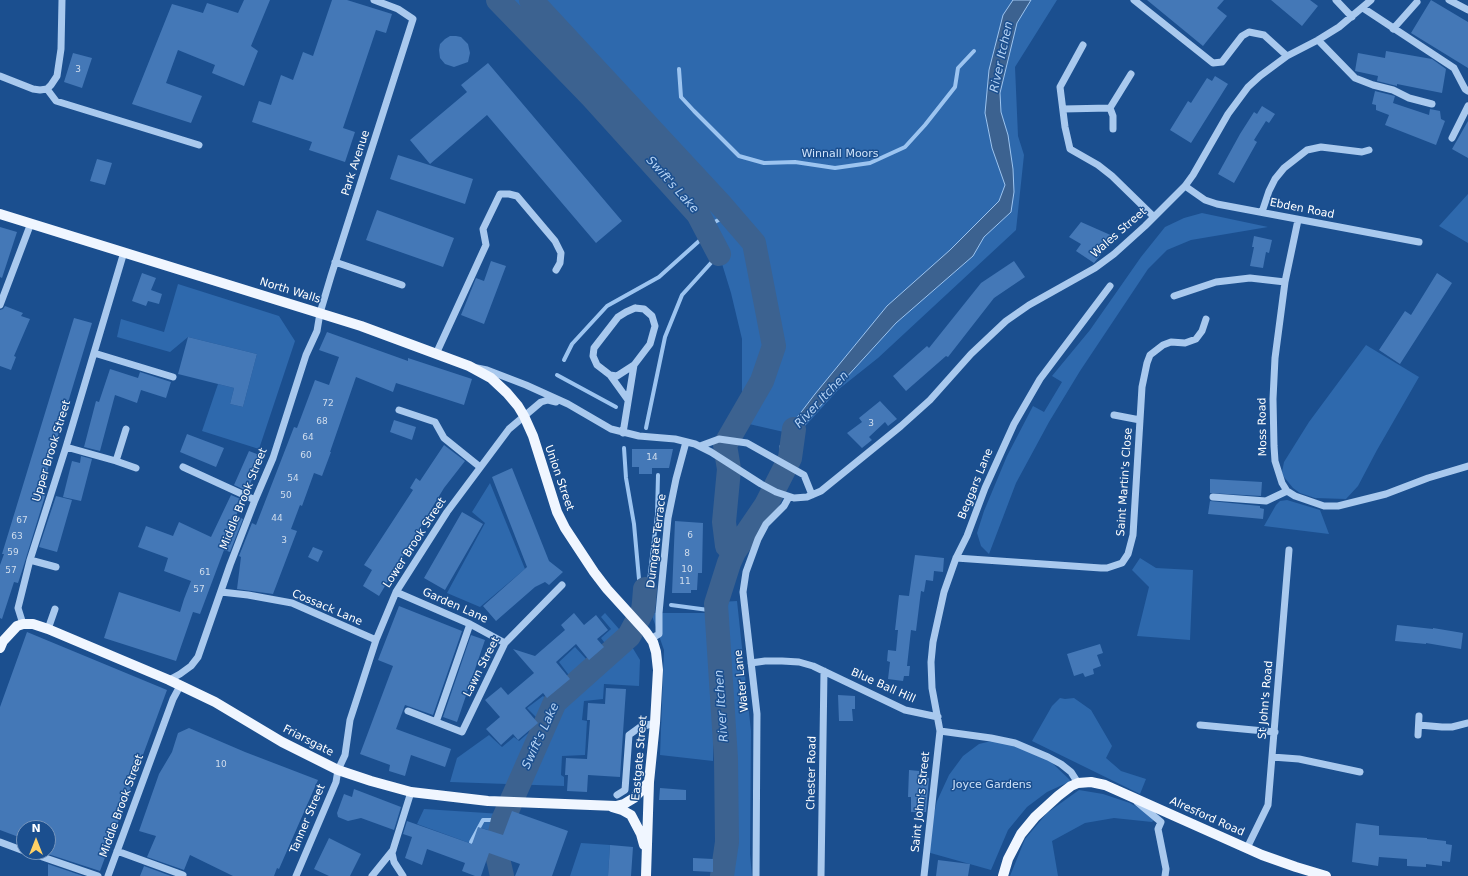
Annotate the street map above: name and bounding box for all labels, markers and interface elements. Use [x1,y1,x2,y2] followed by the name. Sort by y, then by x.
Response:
[987,20,1017,94] water label: River Itchen
[75,65,81,75] house number: 3
[339,129,373,197] street label: Park Avenue
[801,147,879,161] park label: Winnall Moors
[643,154,701,216] water label: Swift's Lake
[1268,196,1336,222] street label: Ebden Road
[1088,205,1150,261] street label: Wales Street
[258,275,322,307] street label: North Walls
[792,369,852,431] water label: River Itchen
[1256,397,1270,457] street label: Moss Road
[30,399,74,503] street label: Upper Brook Street
[322,399,334,409] house number: 72
[316,417,328,427] house number: 68
[868,419,874,429] house number: 3
[1115,427,1135,537] street label: Saint Martin's Close
[302,433,314,443] house number: 64
[542,443,576,513] street label: Union Street
[218,446,270,552] street label: Middle Brook Street
[956,447,996,521] street label: Beggars Lane
[300,451,312,461] house number: 60
[646,453,658,463] house number: 14
[287,474,299,484] house number: 54
[280,491,292,501] house number: 50
[645,493,669,589] street label: Durngate Terrace
[381,495,449,591] street label: Lower Brook Street
[271,514,283,524] house number: 44
[16,516,28,526] house number: 67
[687,531,693,541] house number: 6
[11,532,23,542] house number: 63
[281,536,287,546] house number: 3
[7,548,19,558] house number: 59
[684,549,690,559] house number: 8
[681,565,693,575] house number: 10
[5,566,17,576] house number: 57
[199,568,211,578] house number: 61
[679,577,691,587] house number: 11
[193,585,205,595] house number: 57
[420,586,490,626] street label: Garden Lane
[290,587,364,629] street label: Cossack Lane
[461,635,503,699] street label: Lawn Street
[732,649,752,713] street label: Water Lane
[1256,660,1276,740] street label: St John's Road
[849,666,917,706] street label: Blue Ball Hill
[712,669,732,743] water label: River Itchen
[519,701,563,771] water label: Swift's Lake
[630,715,650,801] street label: Eastgate Street
[281,723,335,759] street label: Friarsgate
[805,736,819,810] street label: Chester Road
[909,751,933,853] street label: Saint John's Street
[97,753,147,859] street label: Middle Brook Street
[215,760,227,770] house number: 10
[953,778,1031,792] park label: Joyce Gardens
[288,782,328,856] street label: Tanner Street
[1168,795,1246,839] street label: Alresford Road
[16,820,56,860] north arrow
[31,822,41,835] text: N

